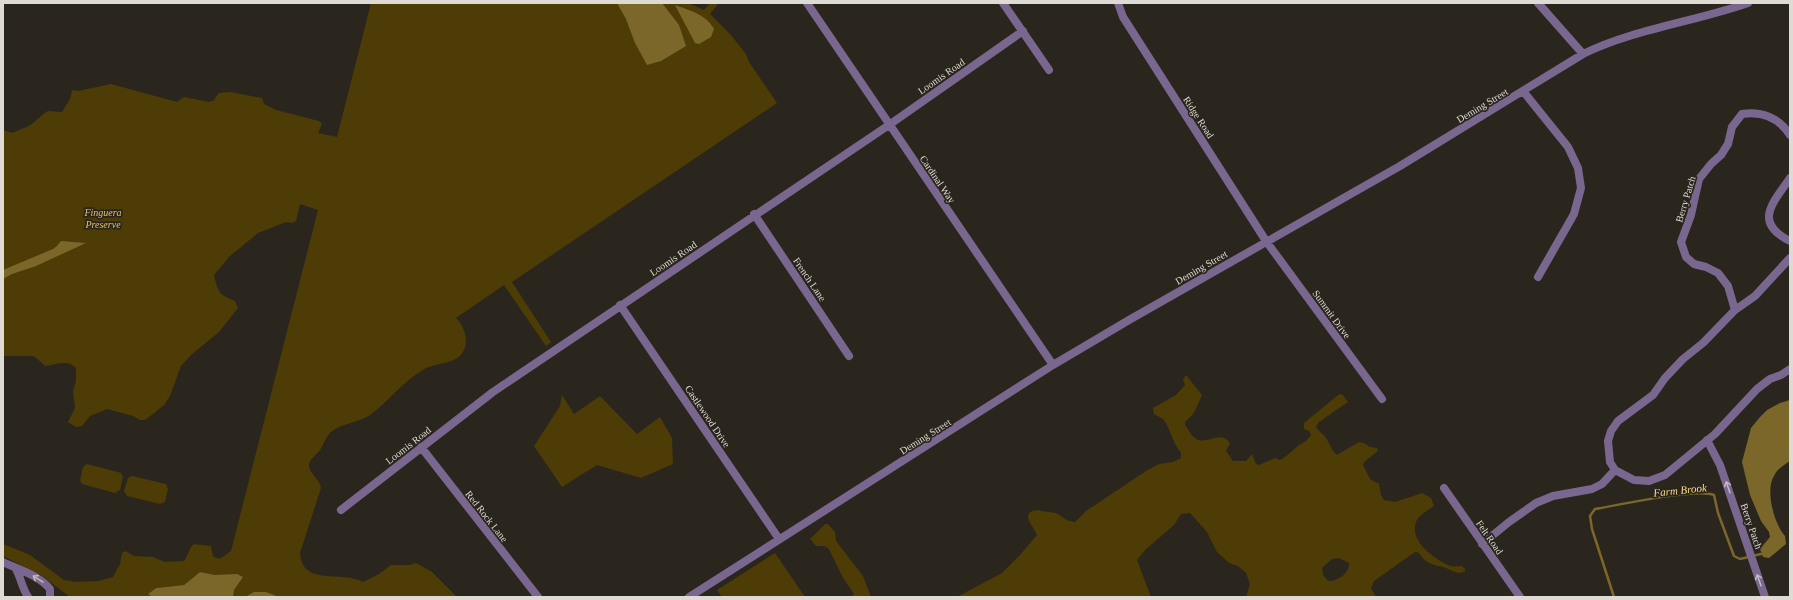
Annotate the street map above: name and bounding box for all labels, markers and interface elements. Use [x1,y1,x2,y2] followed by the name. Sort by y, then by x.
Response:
[916,56,967,96] street label: Loomis Road
[1455,86,1510,125] street label: Deming Street
[1181,94,1216,140] street label: Ridge Road
[918,153,957,205] street label: Cardinal Way
[1673,175,1698,223] street label: Berry Patch
[83,207,122,230] park label: Finguera Preserve
[648,239,699,278] street label: Loomis Road
[1173,248,1229,287] street label: Deming Street
[791,255,829,304] street label: French Lane
[1310,288,1353,341] street label: Summit Drive
[683,383,733,450] street label: Castlewood Drive
[898,416,953,456] street label: Deming Street
[384,424,433,466] street label: Loomis Road
[1652,481,1708,499] water label: Farm Brook
[1723,481,1731,493] one-way arrow
[463,488,510,545] street label: Red Rock Lane
[1739,502,1764,550] street label: Berry Patch
[1474,518,1505,556] street label: Felt Road
[1755,574,1763,586] one-way arrow
[33,575,44,583] one-way arrow

